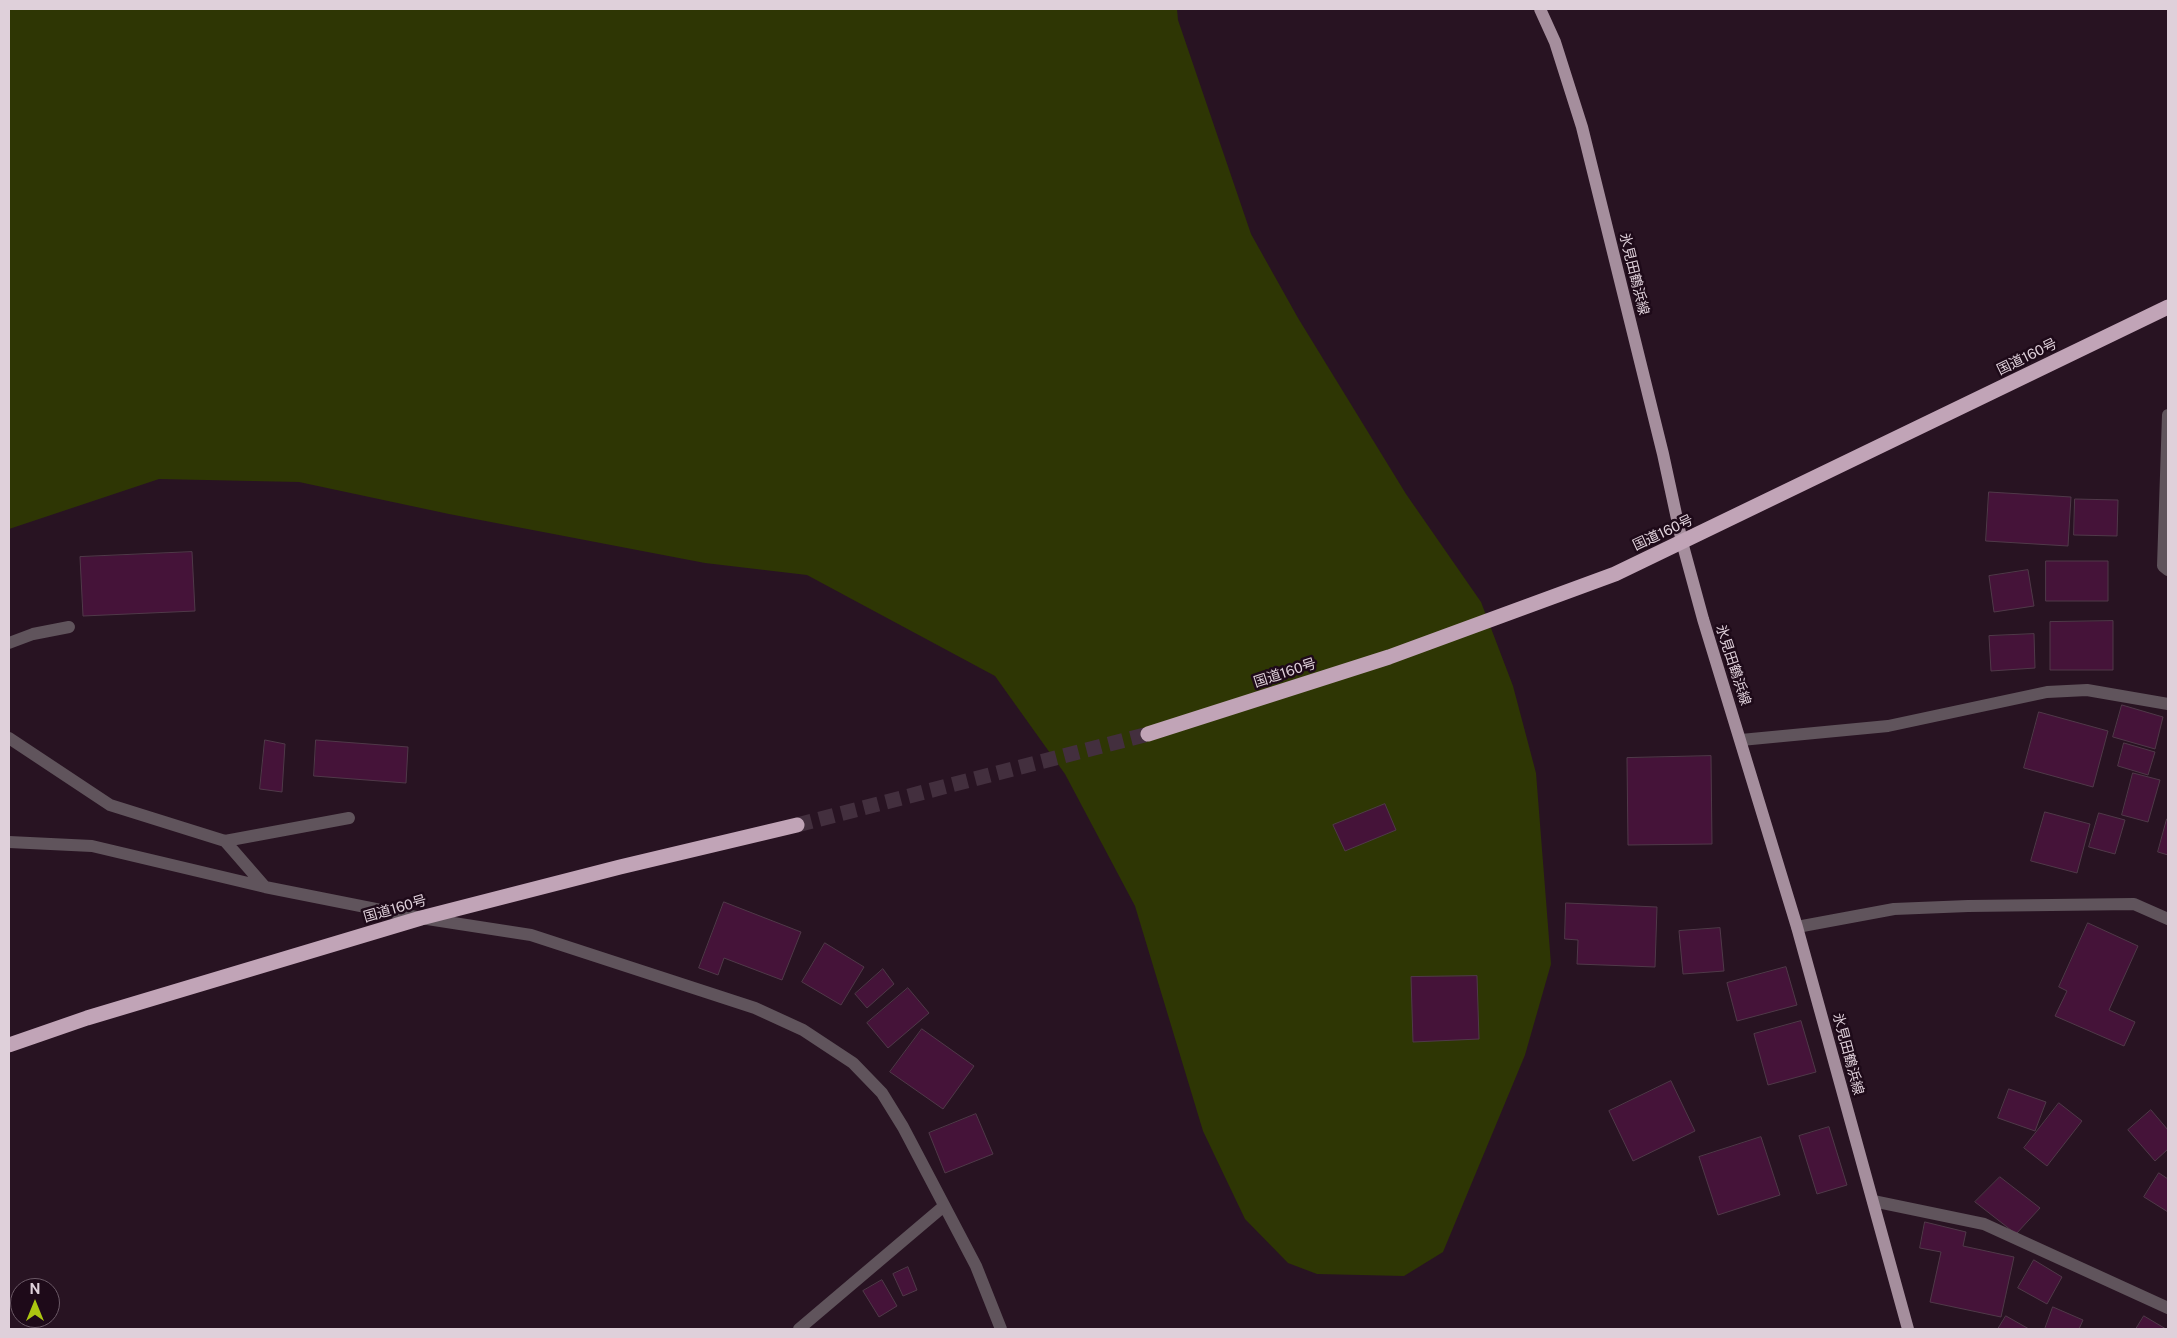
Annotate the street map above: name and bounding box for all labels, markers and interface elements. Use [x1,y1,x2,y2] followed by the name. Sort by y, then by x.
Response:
[1616,231,1652,317] street label: 氷見田鶴浜線
[1994,335,2060,379] street label: 国道160号
[1630,512,1696,554] street label: 国道160号
[1712,622,1754,708] street label: 氷見田鶴浜線
[1252,655,1318,691] street label: 国道160号
[361,892,429,926] street label: 国道160号
[1829,1011,1867,1097] street label: 氷見田鶴浜線
[10,1278,60,1328] north arrow
[30,1281,40,1297] text: N

